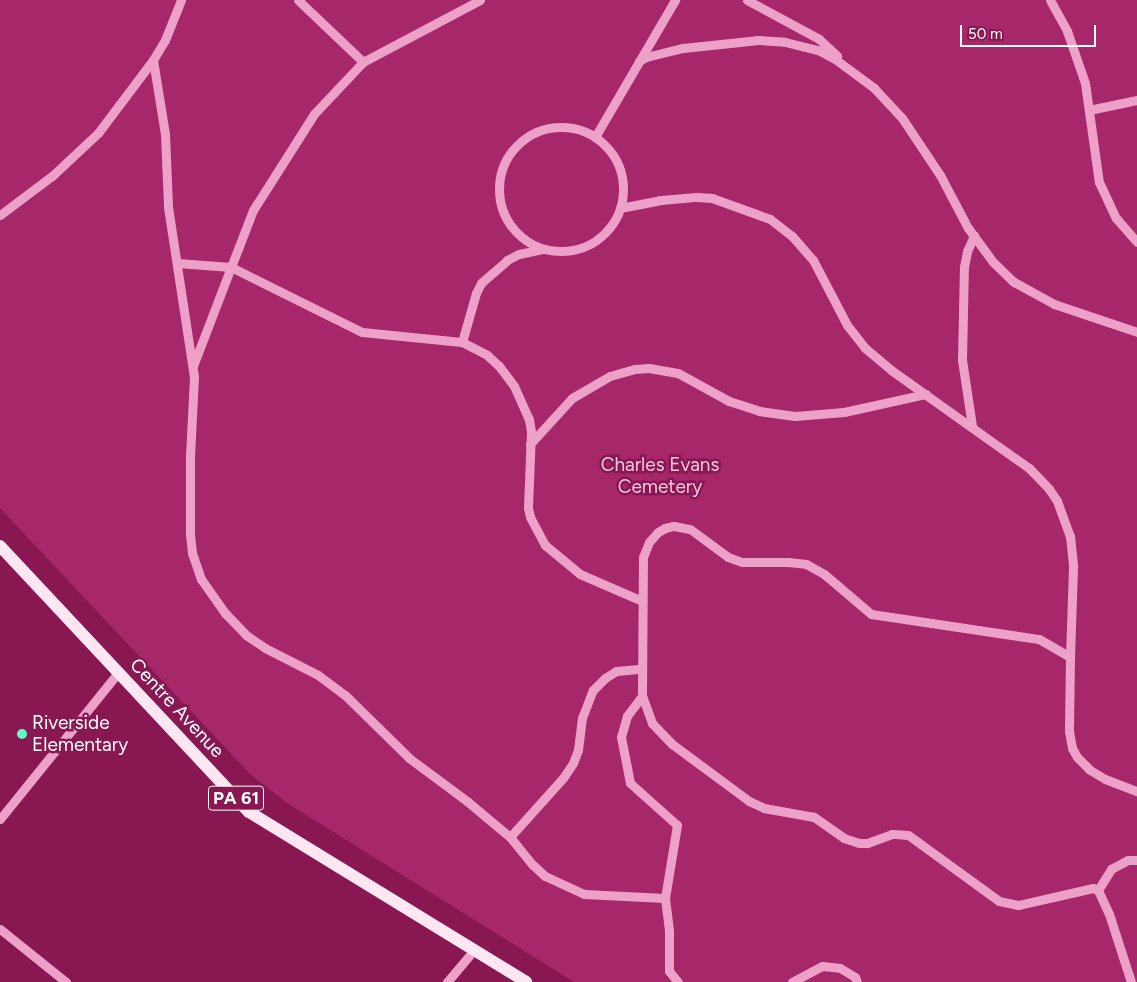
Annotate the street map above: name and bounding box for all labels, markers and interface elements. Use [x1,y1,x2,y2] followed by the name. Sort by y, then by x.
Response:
[962,15,1098,47] scale bar
[968,25,1003,43] text: 50 m
[601,454,719,498] park label: Charles Evans Cemetery
[125,654,229,762] street label: Centre Avenue
[32,712,128,756] place label: Riverside Elementary
[16,728,28,740] marker: Riverside Elementary
[207,782,265,814] road number: PA 61

